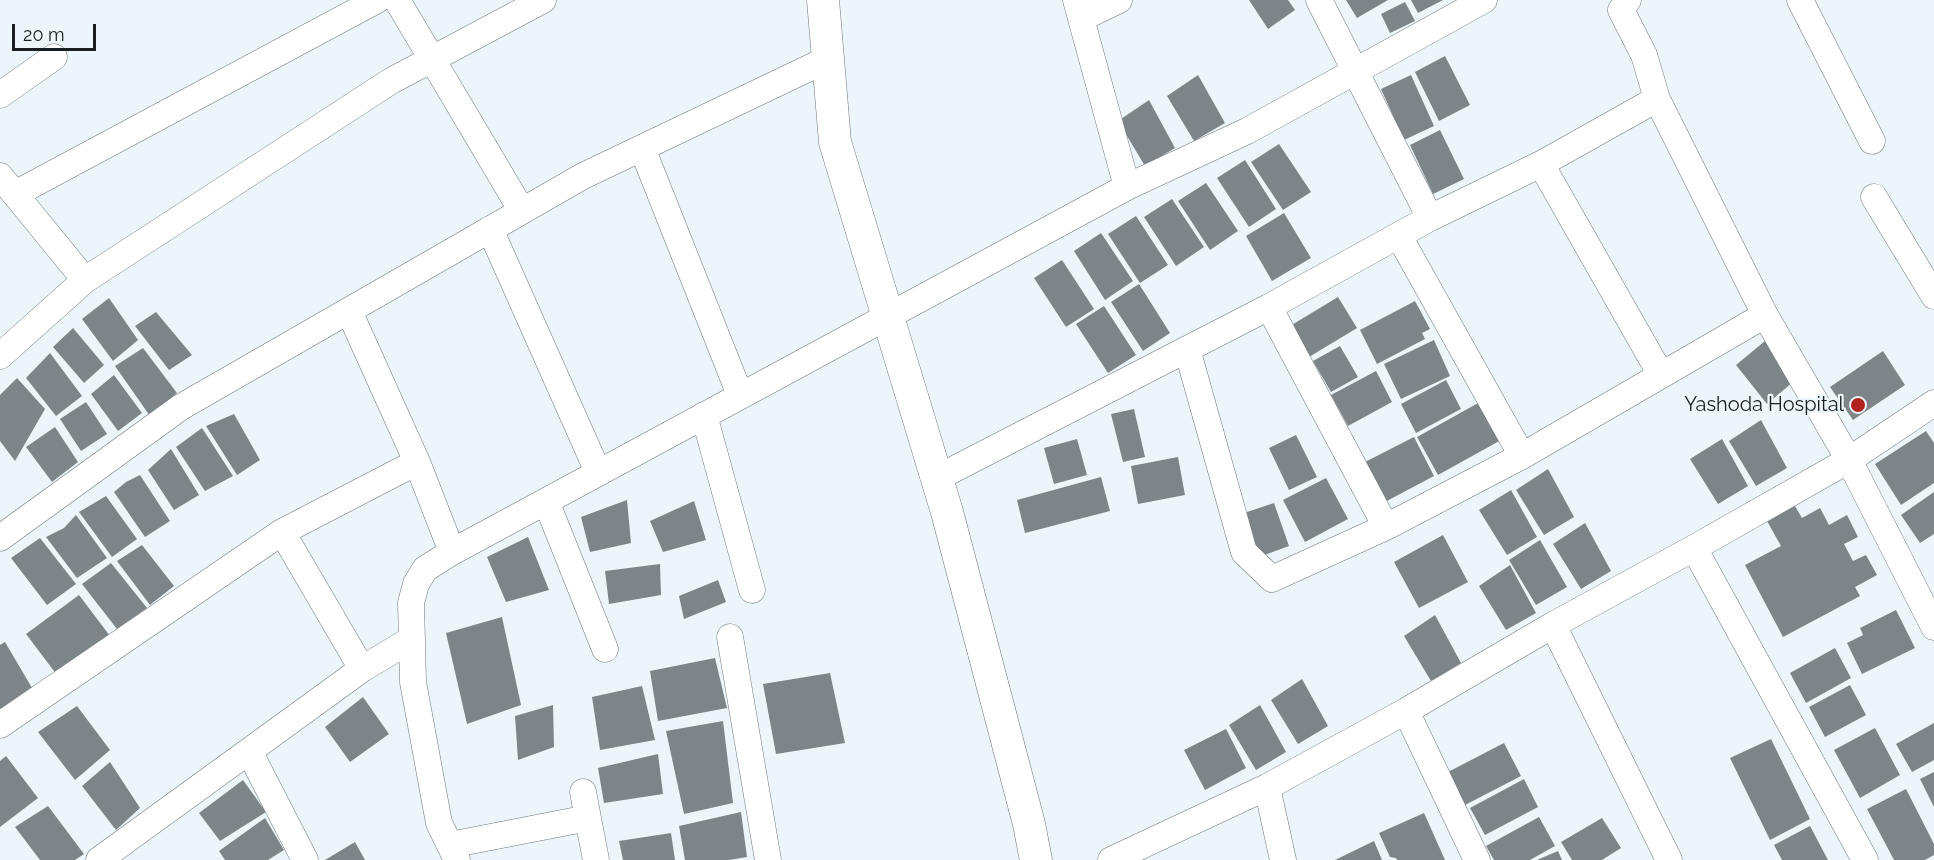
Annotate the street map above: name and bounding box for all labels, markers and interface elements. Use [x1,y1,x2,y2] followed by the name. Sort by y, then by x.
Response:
[15,12,99,50] scale bar
[23,24,65,45] text: 20 m
[1684,393,1844,417] place label: Yashoda Hospital
[1849,396,1867,414] marker: Yashoda Hospital

